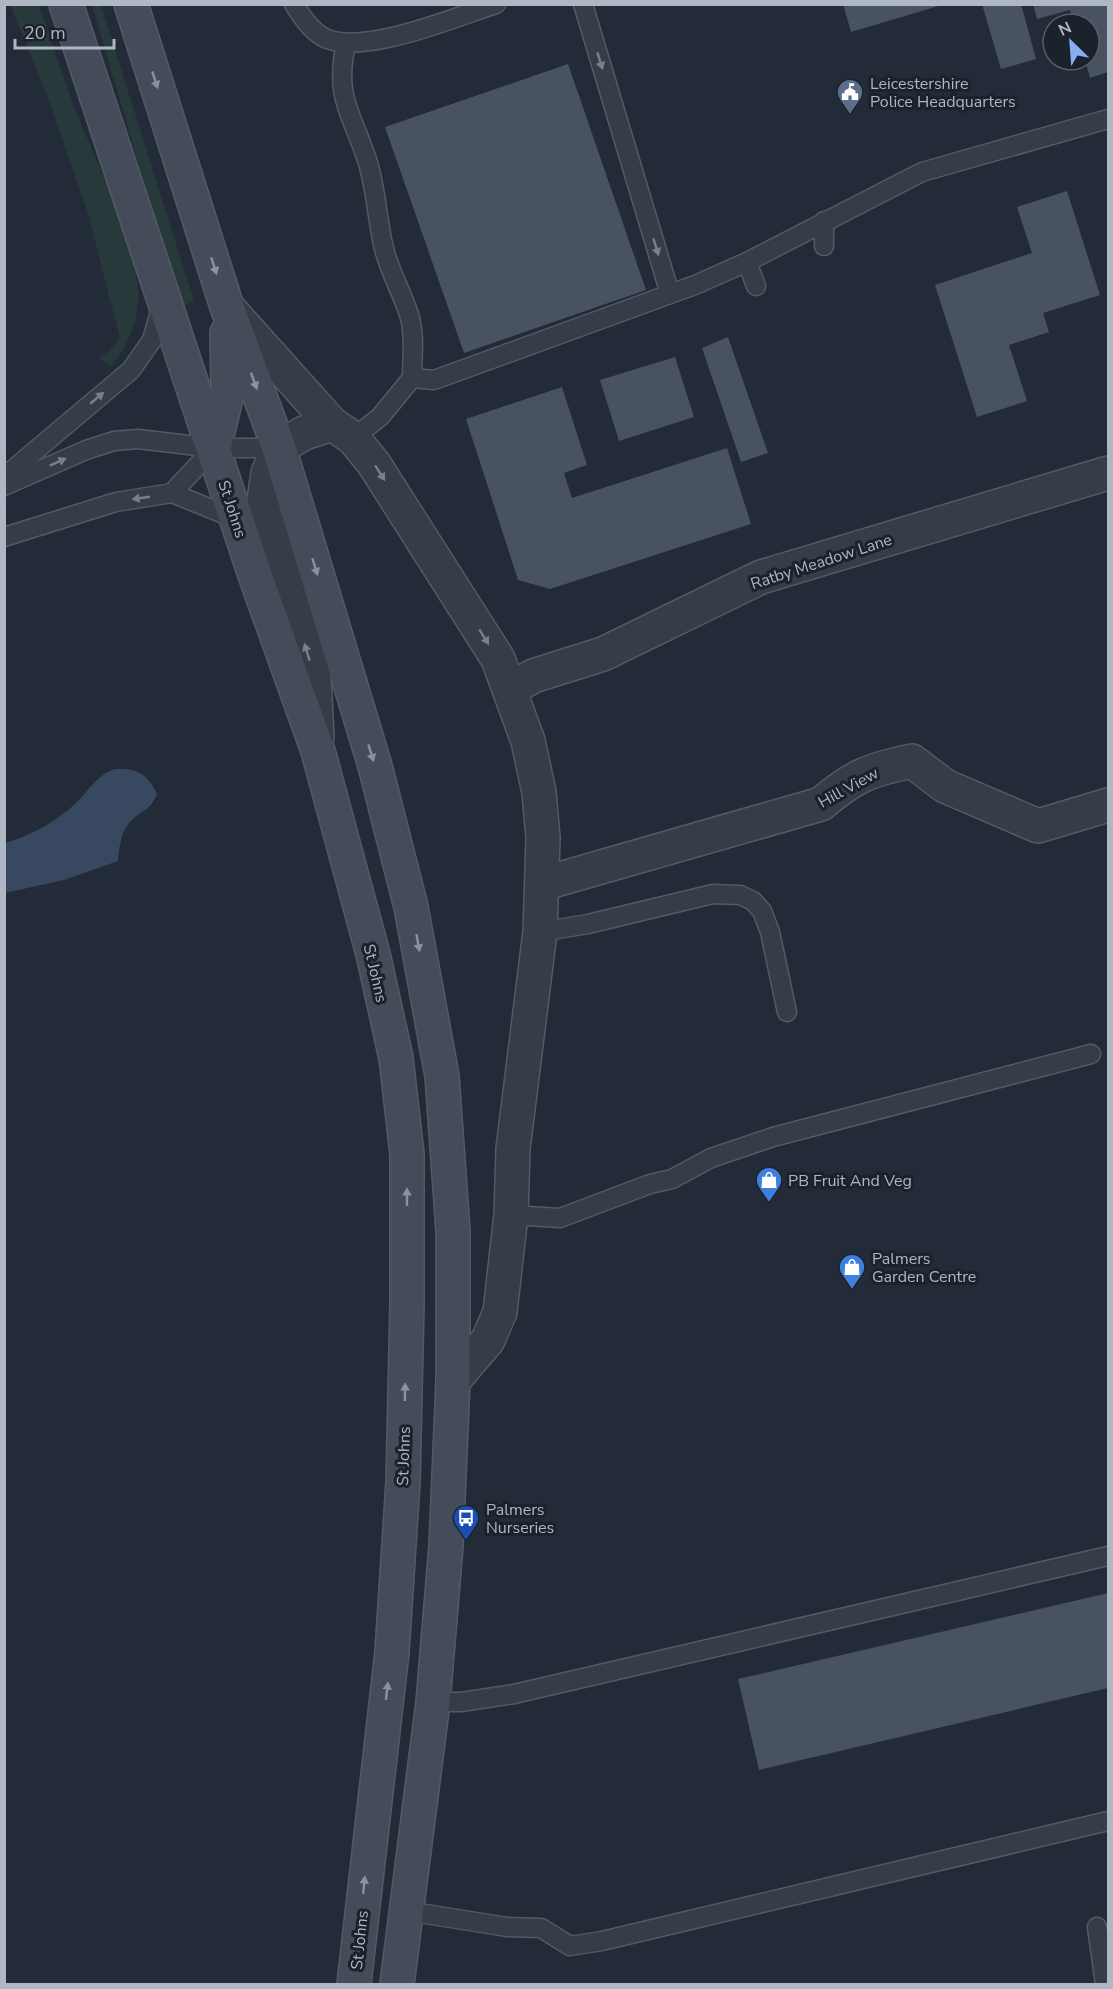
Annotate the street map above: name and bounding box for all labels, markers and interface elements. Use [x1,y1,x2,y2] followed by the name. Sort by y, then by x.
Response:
[15,12,114,50] scale bar
[1041,12,1101,72] north arrow
[1055,17,1075,42] text: N
[24,21,66,45] text: 20 m
[596,52,605,70] one-way arrow
[151,71,160,89] one-way arrow
[870,73,1016,113] place label: Leicestershire Police Headquarters
[835,77,865,115] public building icon: Leicestershire Police Headquarters
[652,238,661,256] one-way arrow
[210,257,219,275] one-way arrow
[250,373,260,391] one-way arrow
[89,392,104,405] one-way arrow
[49,457,67,467] one-way arrow
[374,464,385,481] one-way arrow
[212,478,252,541] street label: St Johns
[131,493,150,502] one-way arrow
[748,529,895,595] street label: Ratby Meadow Lane
[311,558,320,576] one-way arrow
[479,629,490,645] one-way arrow
[302,643,311,661] one-way arrow
[367,744,377,762] one-way arrow
[814,762,883,814] street label: Hill View
[414,933,423,952] one-way arrow
[358,942,392,1005] street label: St Johns
[754,1165,784,1203] shop icon: PB Fruit And Veg
[788,1170,912,1192] place label: PB Fruit And Veg
[402,1187,412,1206] one-way arrow
[872,1248,976,1288] place label: Palmers Garden Centre
[837,1252,867,1290] shop icon: Palmers Garden Centre
[400,1382,410,1401] one-way arrow
[392,1426,416,1486] street label: St Johns
[486,1499,554,1539] place label: Palmers Nurseries
[451,1503,481,1541] bus stop icon: Palmers Nurseries
[382,1681,392,1700] one-way arrow
[359,1875,369,1894] one-way arrow
[346,1909,374,1971] street label: St Johns

